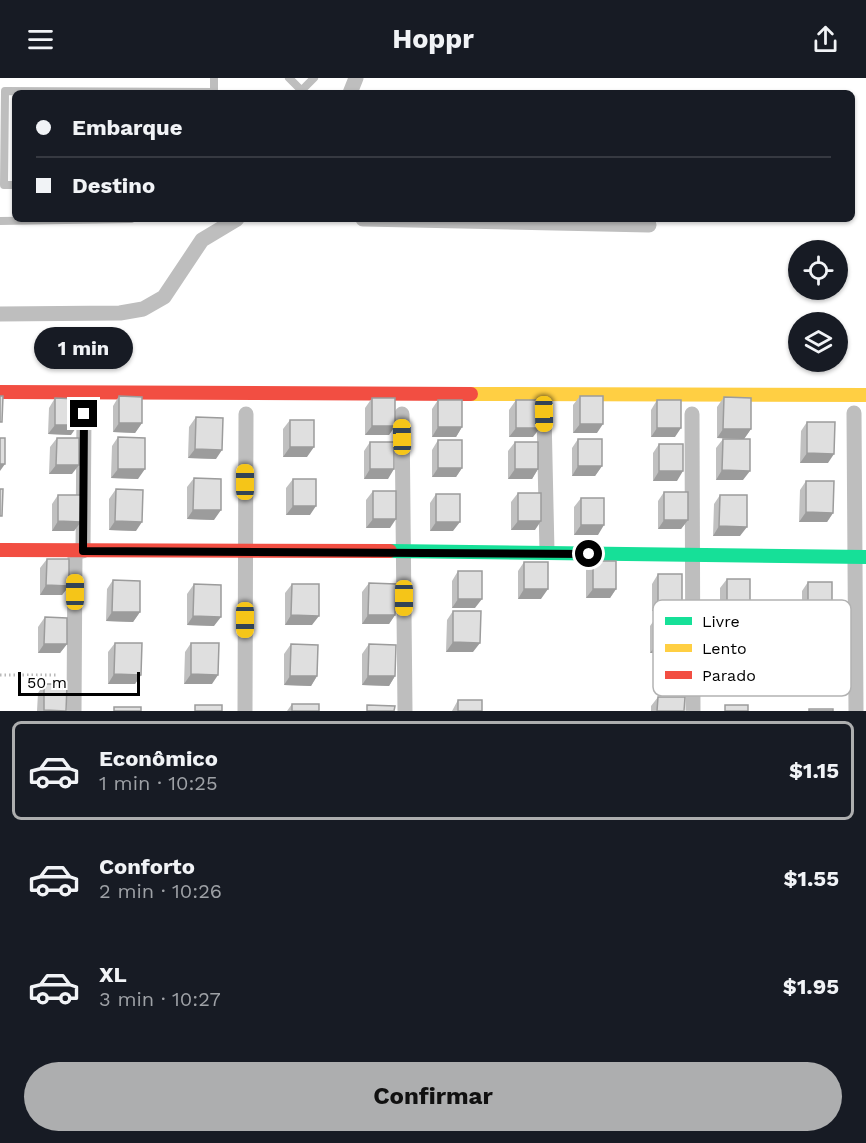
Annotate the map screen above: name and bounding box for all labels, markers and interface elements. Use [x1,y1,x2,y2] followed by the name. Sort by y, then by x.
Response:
[24,23,57,56] icon: menu
[392,23,474,55] text: Hoppr
[809,23,842,56] icon: share
[72,115,182,140] text: Embarque
[72,173,155,198] text: Destino
[788,240,848,372] map controls
[788,240,848,300] button: locate
[788,312,848,372] button: layers
[34,327,134,369] callout: 1 min
[58,336,109,360] text: 1 min
[535,396,553,432] car
[70,400,97,427] route end
[393,419,411,455] car
[236,464,254,500] car
[575,540,602,567] route start
[66,574,84,610] car
[395,580,413,616] car
[653,600,851,696] legend
[236,602,254,638] car
[702,612,740,631] text: Livre
[702,639,747,658] text: Lento
[702,666,756,685] text: Parado
[18,669,140,696] scale bar
[27,673,67,692] text: 50 m
[27,744,81,798] icon: car
[99,746,218,771] text: Econômico
[789,758,839,783] text: $1.15
[99,771,218,795] text: 1 min · 10:25
[27,852,81,906] icon: car
[99,854,195,879] text: Conforto
[783,866,839,891] text: $1.55
[99,879,222,903] text: 2 min · 10:26
[27,960,81,1014] icon: car
[99,962,127,987] text: XL
[783,974,839,999] text: $1.95
[99,987,221,1011] text: 3 min · 10:27
[24,1062,842,1131] button: Confirmar

